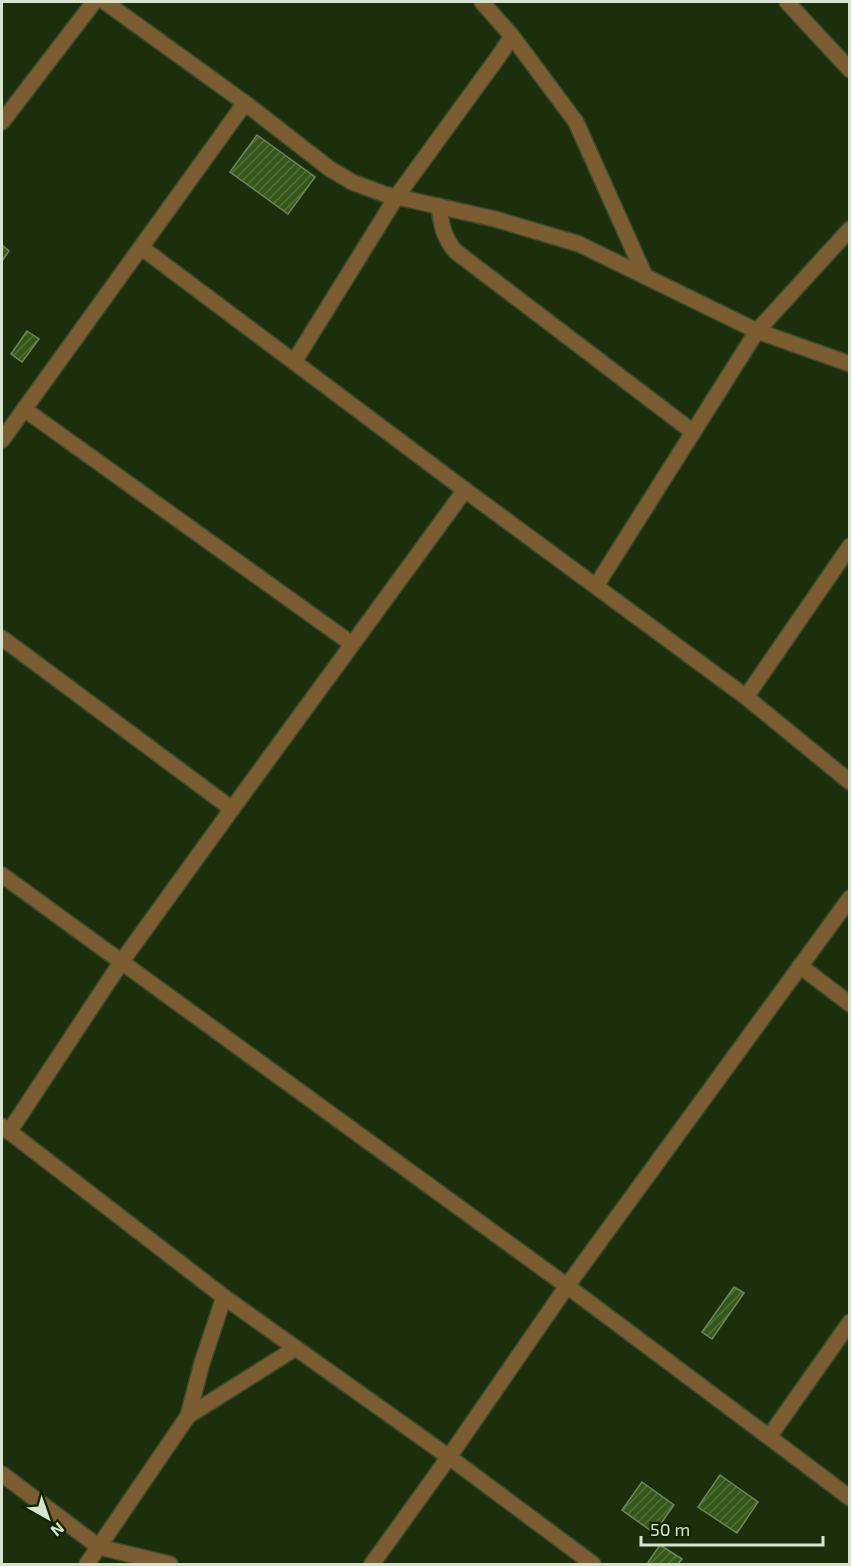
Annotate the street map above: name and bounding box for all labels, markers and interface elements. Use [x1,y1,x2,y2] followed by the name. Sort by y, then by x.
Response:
[18,1488,78,1548] north arrow
[641,1509,822,1547] scale bar
[650,1518,690,1540] text: 50 m
[47,1519,68,1541] text: N

